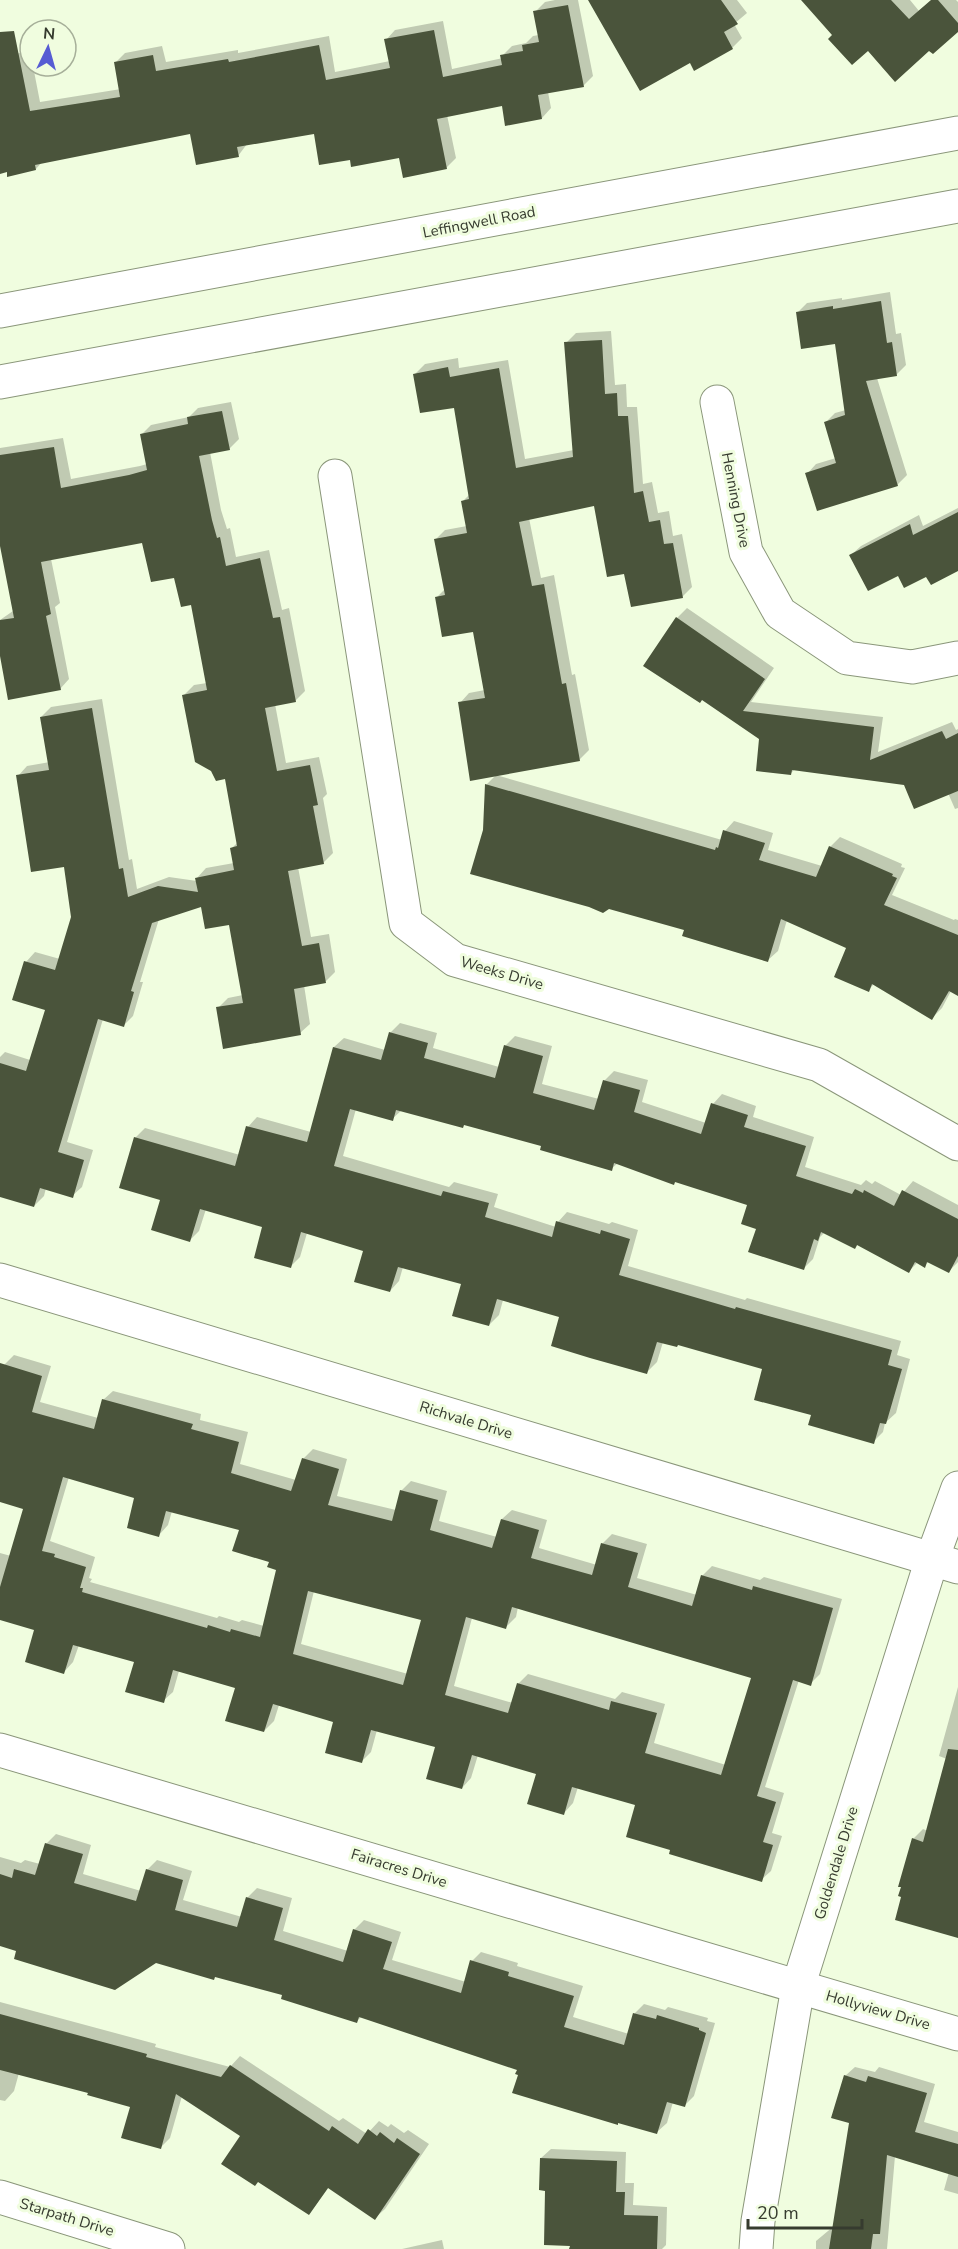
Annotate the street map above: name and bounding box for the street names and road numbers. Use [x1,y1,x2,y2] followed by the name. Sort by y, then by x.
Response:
[421,201,537,243] street label: Leffingwell Road
[717,451,755,549] street label: Henning Drive
[458,952,546,994] street label: Weeks Drive
[417,1396,515,1444] street label: Richvale Drive
[809,1804,863,1922] street label: Goldendale Drive
[349,1844,449,1892] street label: Fairacres Drive
[824,1986,932,2034] street label: Hollyview Drive
[17,2193,117,2241] street label: Starpath Drive

